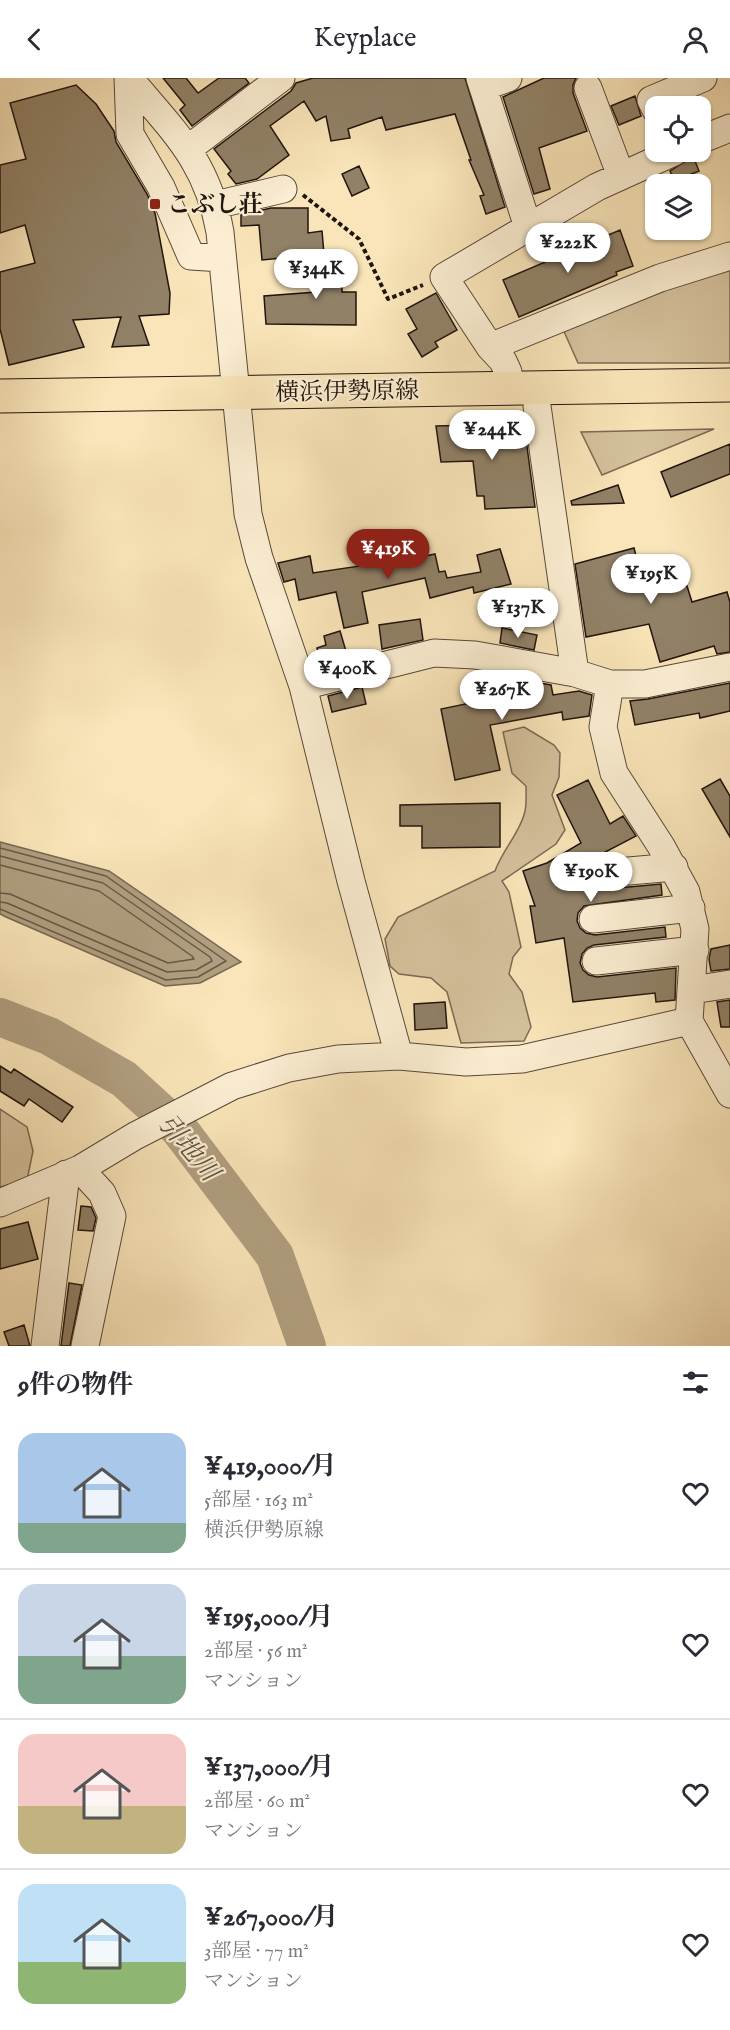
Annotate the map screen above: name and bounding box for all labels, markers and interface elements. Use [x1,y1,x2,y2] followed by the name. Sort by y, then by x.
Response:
[314,22,416,56] text: Keyplace
[18,23,51,56] icon: back
[679,23,712,56] icon: person
[645,96,711,240] map controls
[645,96,711,162] button: locate
[645,174,711,240] button: layers
[167,190,263,221] place label: こぶし荘
[148,197,162,211] marker: こぶし荘
[526,223,610,274] pin: ¥222K
[539,230,597,255] text: ¥222K
[274,249,358,300] pin: ¥344K
[288,256,344,281] text: ¥344K
[275,376,419,409] street label: 横浜伊勢原線
[450,410,534,461] pin: ¥244K
[463,417,521,442] text: ¥244K
[346,529,430,580] pin: ¥419K
[360,536,416,561] text: ¥419K
[609,554,693,605] pin: ¥195K
[625,561,677,586] text: ¥195K
[476,588,560,639] pin: ¥137K
[491,595,545,620] text: ¥137K
[305,649,389,700] pin: ¥400K
[318,656,376,681] text: ¥400K
[460,670,544,721] pin: ¥267K
[474,677,530,702] text: ¥267K
[549,852,633,903] pin: ¥190K
[563,859,619,884] text: ¥190K
[150,1107,227,1191] water label: 引地川
[679,1366,712,1399] icon: filters
[18,1369,133,1402] text: 9件の物件
[204,1450,337,1483] text: ¥419,000/月
[66,1457,138,1529] icon: home
[679,1477,712,1510] icon: heart
[204,1488,313,1513] text: 5部屋 · 163 m²
[204,1518,324,1543] text: 横浜伊勢原線
[204,1601,334,1634] text: ¥195,000/月
[66,1608,138,1680] icon: home
[679,1628,712,1661] icon: heart
[204,1639,308,1664] text: 2部屋 · 56 m²
[204,1669,303,1694] text: マンション
[204,1751,335,1784] text: ¥137,000/月
[66,1758,138,1830] icon: home
[679,1778,712,1811] icon: heart
[204,1789,310,1814] text: 2部屋 · 60 m²
[204,1819,303,1844] text: マンション
[204,1901,338,1934] text: ¥267,000/月
[66,1908,138,1980] icon: home
[679,1928,712,1961] icon: heart
[204,1939,309,1964] text: 3部屋 · 77 m²
[204,1969,303,1994] text: マンション

